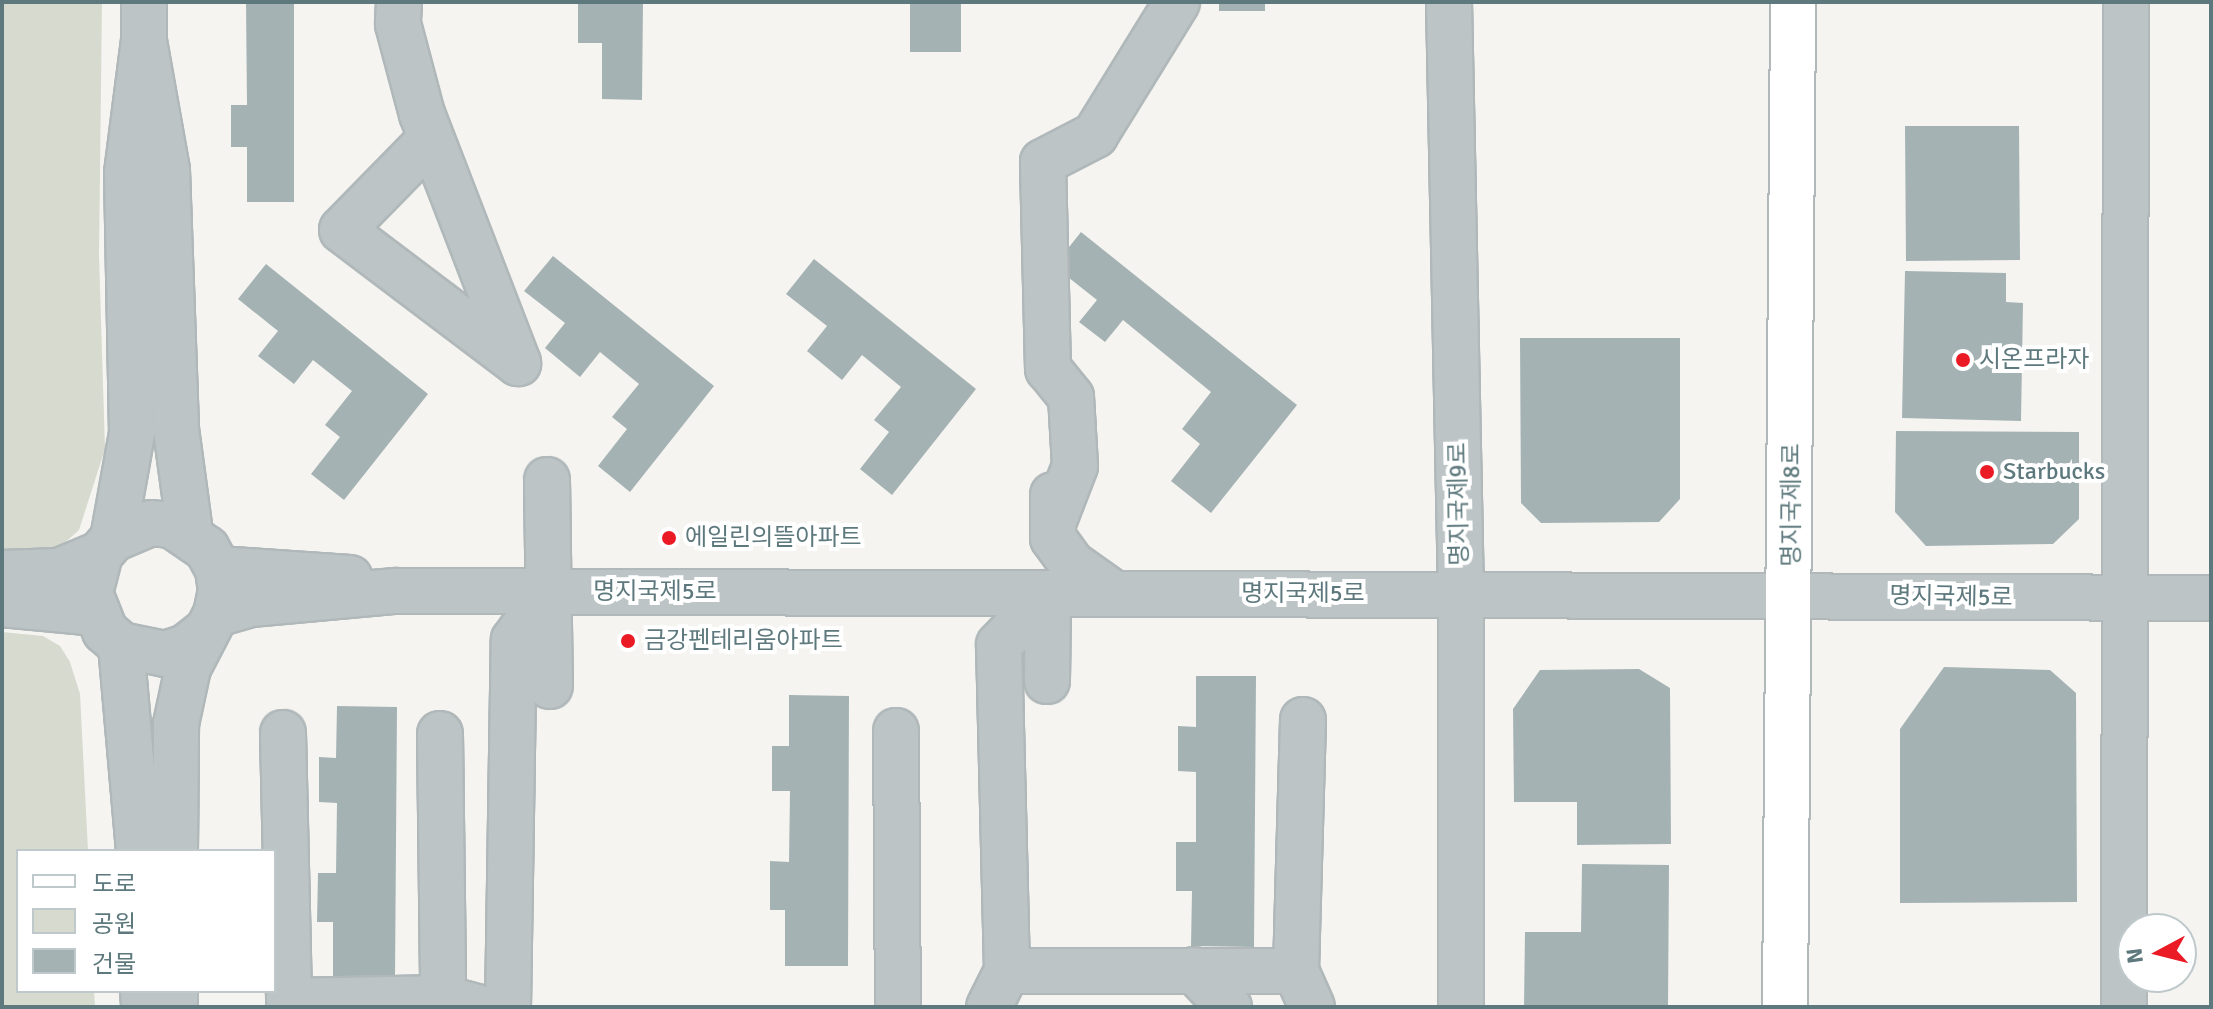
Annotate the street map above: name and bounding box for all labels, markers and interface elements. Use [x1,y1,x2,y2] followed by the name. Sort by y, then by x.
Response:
[1979,346,2089,374] place label: 시온프라자
[1954,351,1972,369] marker: 시온프라자
[1444,442,1474,566] street label: 명지국제9로
[1778,443,1806,567] street label: 명지국제8로
[2003,458,2105,486] place label: Starbucks
[1978,463,1996,481] marker: Starbucks
[685,524,862,552] place label: 에일린의뜰아파트
[660,529,678,547] marker: 에일린의뜰아파트
[593,578,717,606] street label: 명지국제5로
[1241,580,1365,608] street label: 명지국제5로
[1889,582,2013,612] street label: 명지국제5로
[644,627,843,655] place label: 금강펜테리움아파트
[619,632,637,650] marker: 금강펜테리움아파트
[16,849,276,993] legend
[92,869,136,899] text: 도로
[92,909,136,939] text: 공원
[2117,913,2197,993] north arrow
[2120,946,2149,965] text: N
[92,949,136,979] text: 건물

